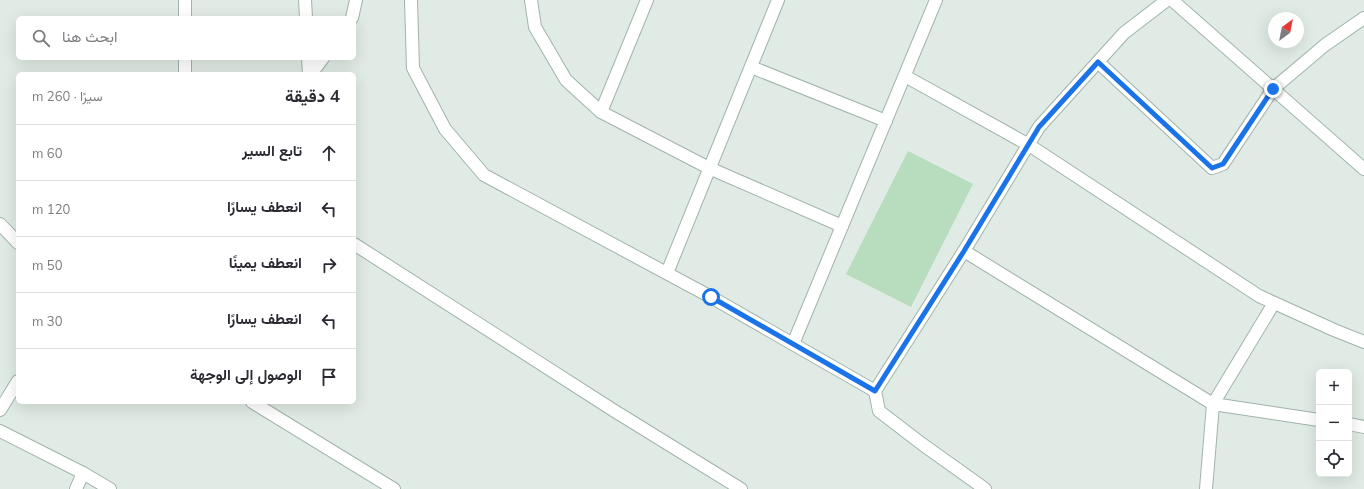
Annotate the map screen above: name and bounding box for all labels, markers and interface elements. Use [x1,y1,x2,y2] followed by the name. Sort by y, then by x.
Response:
[1268,12,1304,48] north arrow
[16,16,356,60] search box
[30,27,52,49] icon: search
[62,27,117,46] text: ابحث هنا
[1264,80,1282,98] route end
[285,85,340,106] text: 4 دقيقة
[32,88,103,104] text: سيرًا · 260 m
[242,141,302,160] text: تابع السير
[318,142,340,164] icon: ahead
[32,145,62,161] text: 60 m
[227,197,302,216] text: انعطف يسارًا
[318,198,340,220] icon: left
[32,201,70,217] text: 120 m
[229,253,302,272] text: انعطف يمينًا
[318,254,340,276] icon: right
[32,257,62,273] text: 50 m
[702,288,720,306] route start
[227,309,302,328] text: انعطف يسارًا
[318,310,340,332] icon: left
[32,313,62,329] text: 30 m
[190,365,302,384] text: الوصول إلى الوجهة
[318,366,340,388] icon: arrive
[1316,369,1352,477] map controls
[1316,369,1352,405] button: +
[1316,405,1352,441] button: −
[1316,441,1352,477] button: locate

